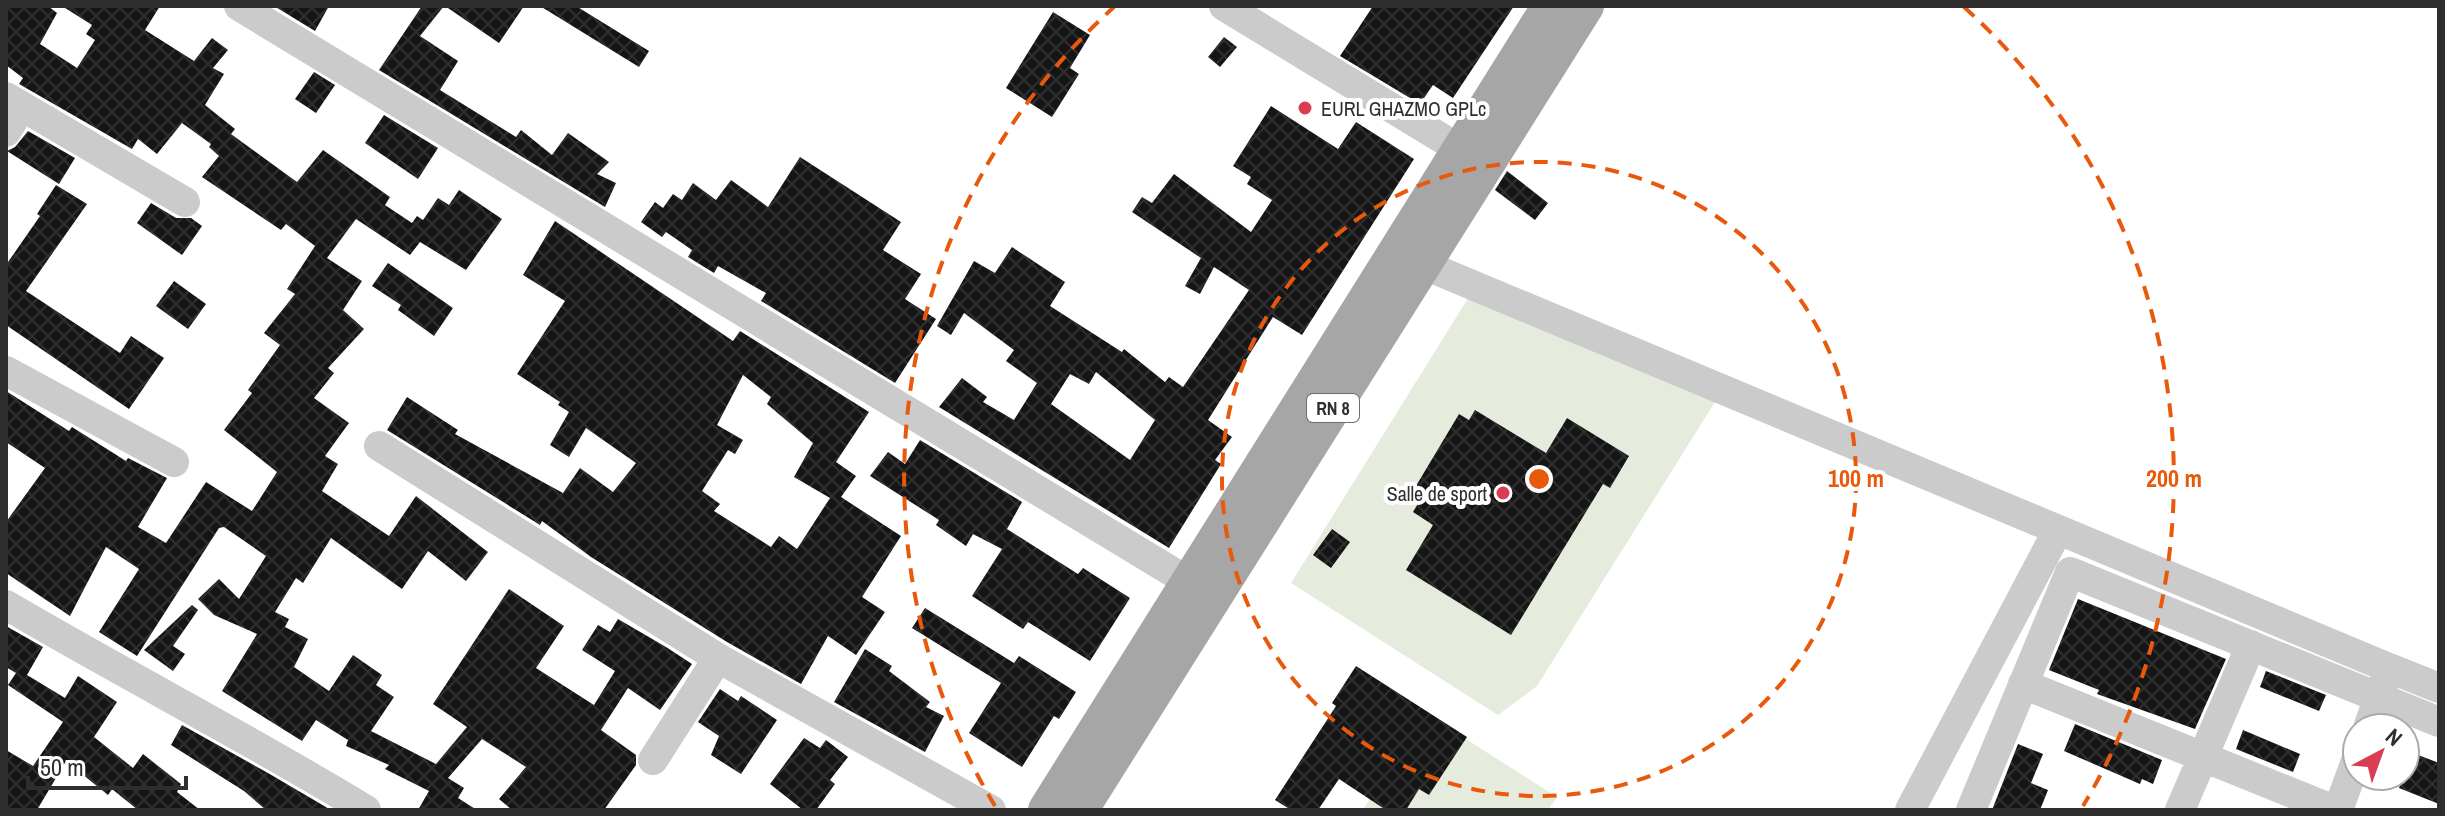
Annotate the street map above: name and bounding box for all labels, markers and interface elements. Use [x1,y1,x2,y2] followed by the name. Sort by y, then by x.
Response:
[1321,95,1486,122] place label: EURL GHAZMO GPLc
[1296,99,1314,117] marker: EURL GHAZMO GPLc
[1307,394,1359,422] road number: RN 8
[1828,462,1884,494] text: 100 m
[2146,462,2202,494] text: 200 m
[1525,465,1553,493] centre of rings
[1387,480,1487,507] place label: Salle de sport
[1494,484,1512,502] marker: Salle de sport
[2341,712,2421,792] north arrow
[2379,721,2409,753] text: N
[28,740,186,790] scale bar
[40,751,84,783] text: 50 m

